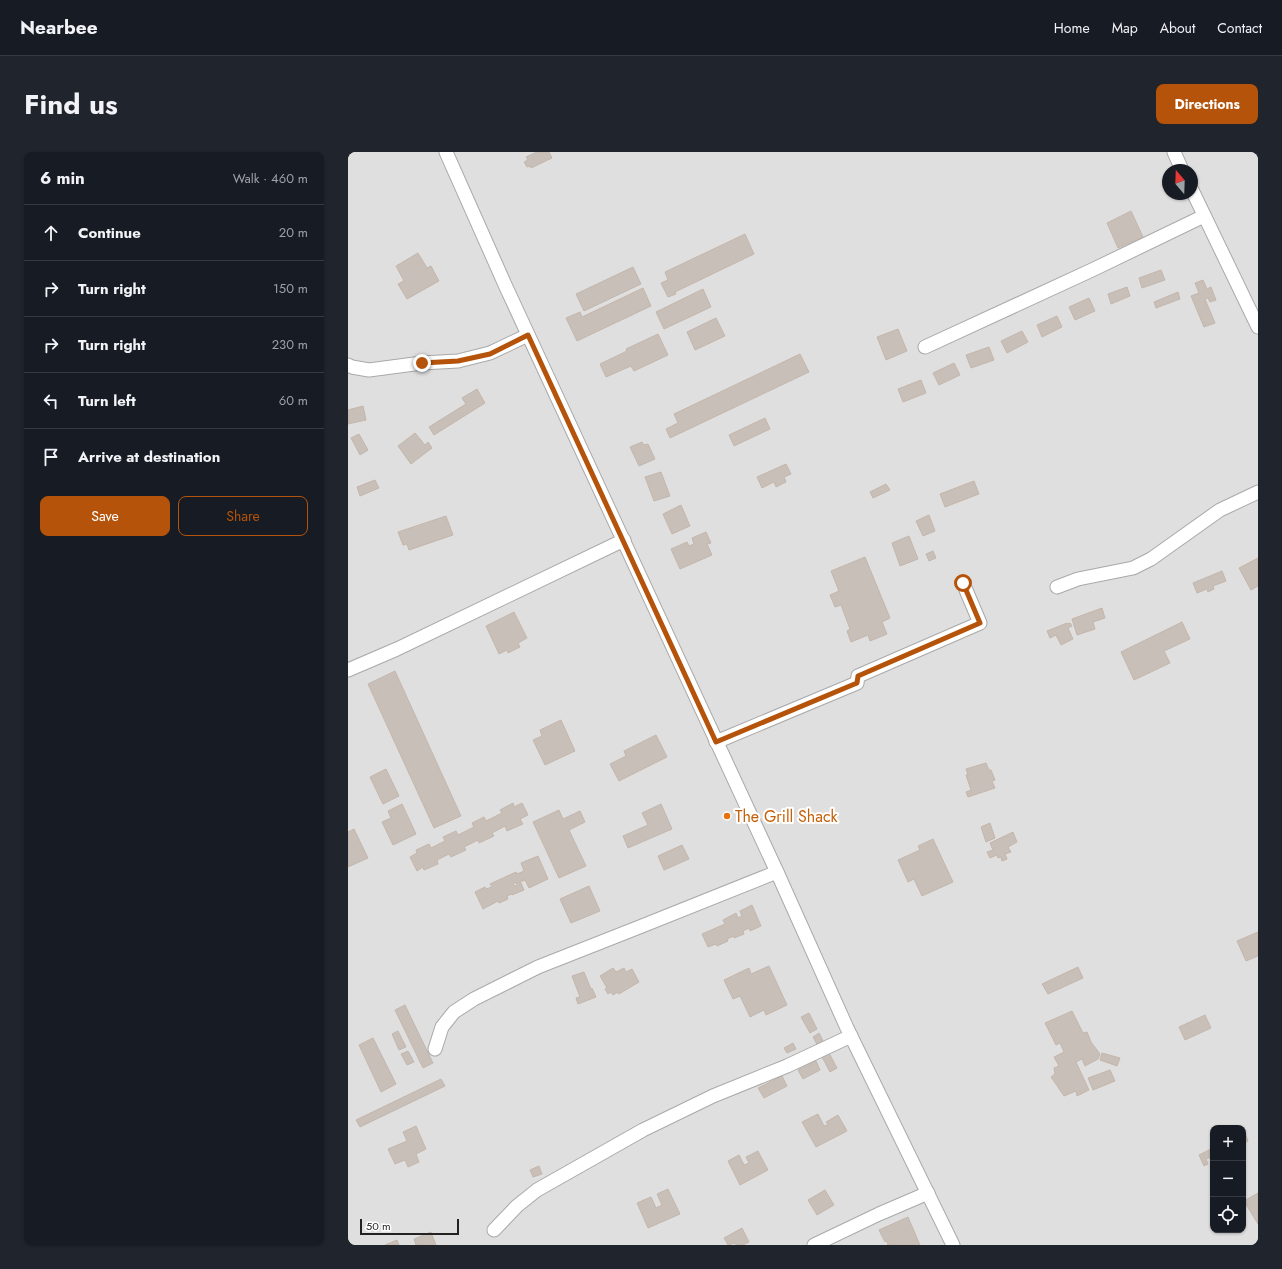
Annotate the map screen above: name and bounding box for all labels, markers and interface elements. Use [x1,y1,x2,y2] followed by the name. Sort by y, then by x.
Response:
[20,14,98,41] text: Nearbee
[1054,18,1090,38] text: Home
[1112,18,1138,38] text: Map
[1160,18,1195,38] text: About
[1217,18,1262,38] text: Contact
[24,84,118,125] text: Find us
[1156,84,1258,124] button: Directions
[1162,164,1198,200] north arrow
[40,166,85,190] text: 6 min
[233,169,308,188] text: Walk · 460 m
[40,222,62,244] icon: ahead
[78,222,141,244] text: Continue
[279,223,308,242] text: 20 m
[40,278,62,300] icon: right
[78,278,146,300] text: Turn right
[273,279,308,298] text: 150 m
[40,334,62,356] icon: right
[78,334,146,356] text: Turn right
[272,335,308,354] text: 230 m
[413,354,431,372] route end
[40,390,62,412] icon: left
[78,390,136,412] text: Turn left
[279,391,308,410] text: 60 m
[40,446,62,468] icon: arrive
[78,446,220,468] text: Arrive at destination
[40,496,170,536] button: Save
[178,496,308,536] button: Share
[954,574,972,592] route start
[735,805,839,828] place label: The Grill Shack
[722,811,732,821] marker: The Grill Shack
[1210,1125,1246,1233] map controls
[1210,1125,1246,1161] button: +
[1210,1161,1246,1197] button: −
[1210,1197,1246,1233] button: locate
[360,1217,459,1236] scale bar
[366,1218,391,1234] text: 50 m

